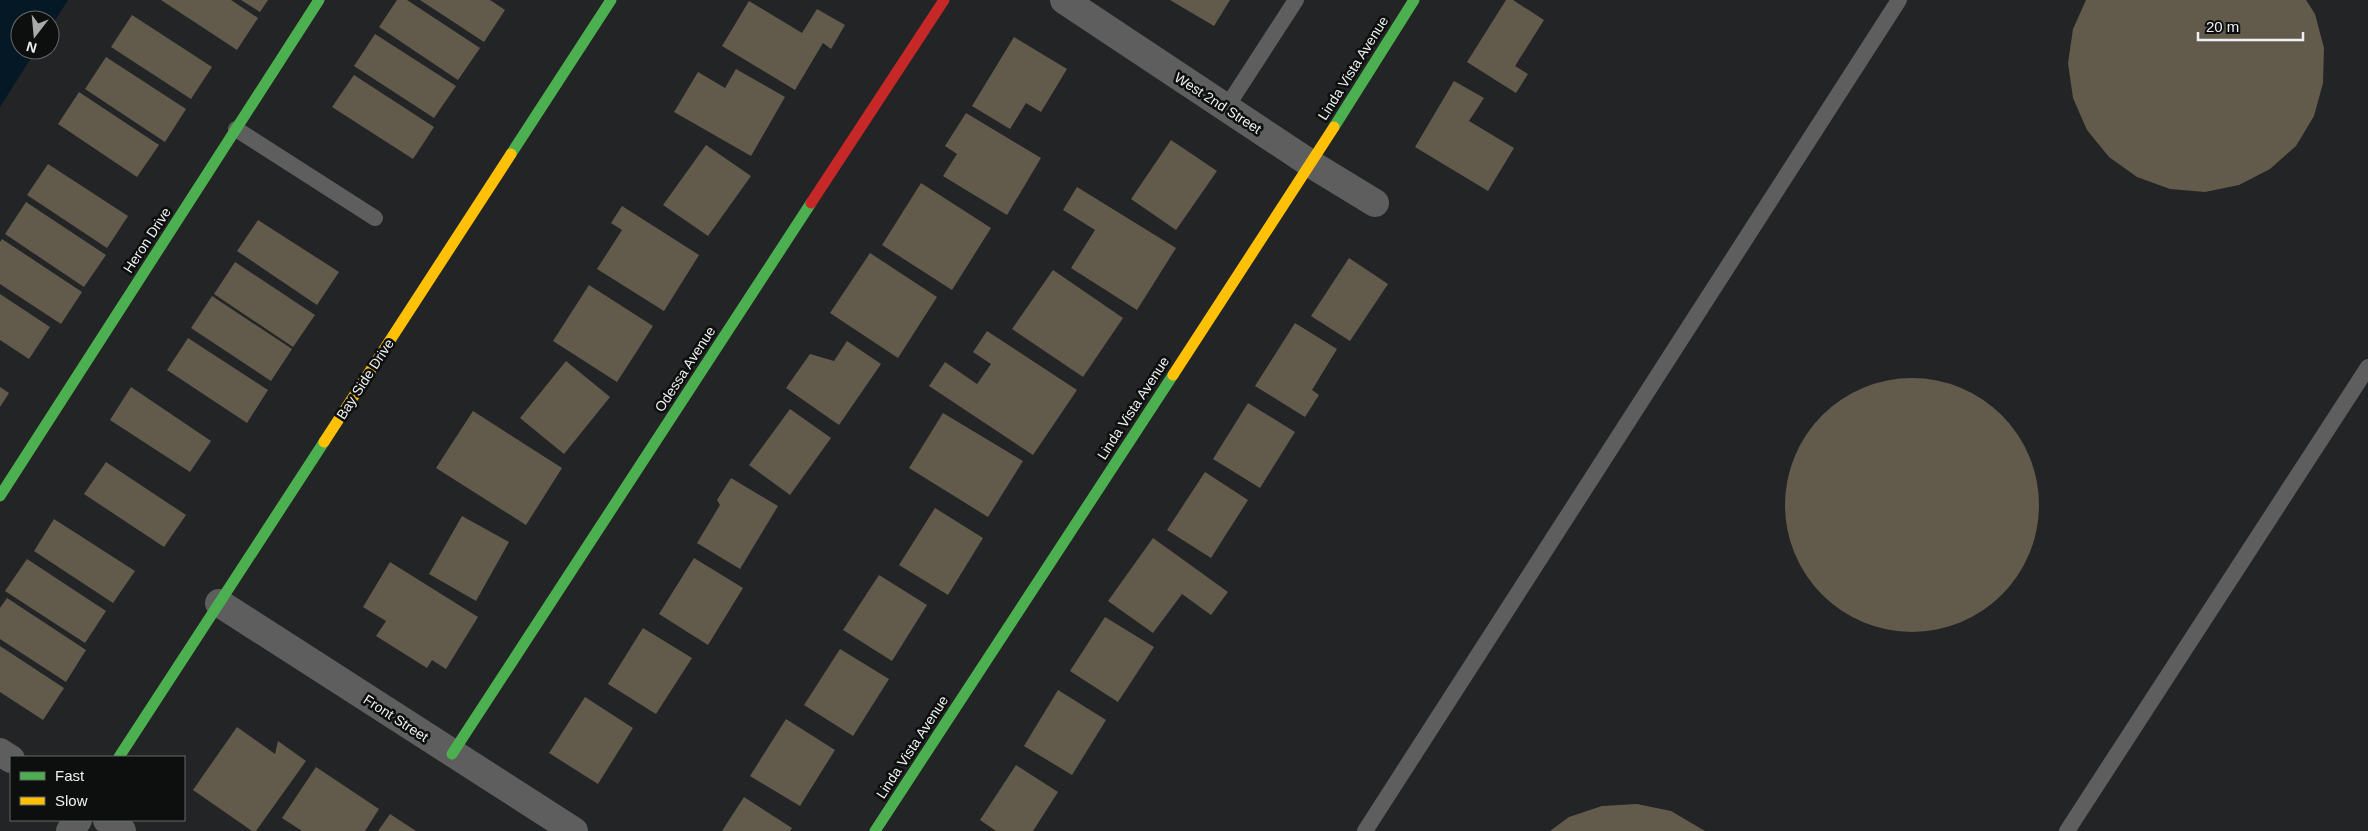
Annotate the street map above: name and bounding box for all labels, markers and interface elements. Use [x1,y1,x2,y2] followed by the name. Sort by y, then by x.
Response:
[10,10,60,60] north arrow
[2198,10,2303,42] scale bar
[1315,13,1392,123] street label: Linda Vista Avenue
[2206,18,2239,35] text: 20 m
[24,38,38,57] text: N
[1172,69,1264,137] street label: West 2nd Street
[120,204,174,276] street label: Heron Drive
[651,323,719,415] street label: Odessa Avenue
[333,336,397,422] street label: Bay Side Drive
[1094,353,1172,462] street label: Linda Vista Avenue
[361,691,431,745] street label: Front Street
[873,692,951,801] street label: Linda Vista Avenue
[10,756,185,821] legend
[55,767,85,784] text: Fast
[55,792,88,809] text: Slow

